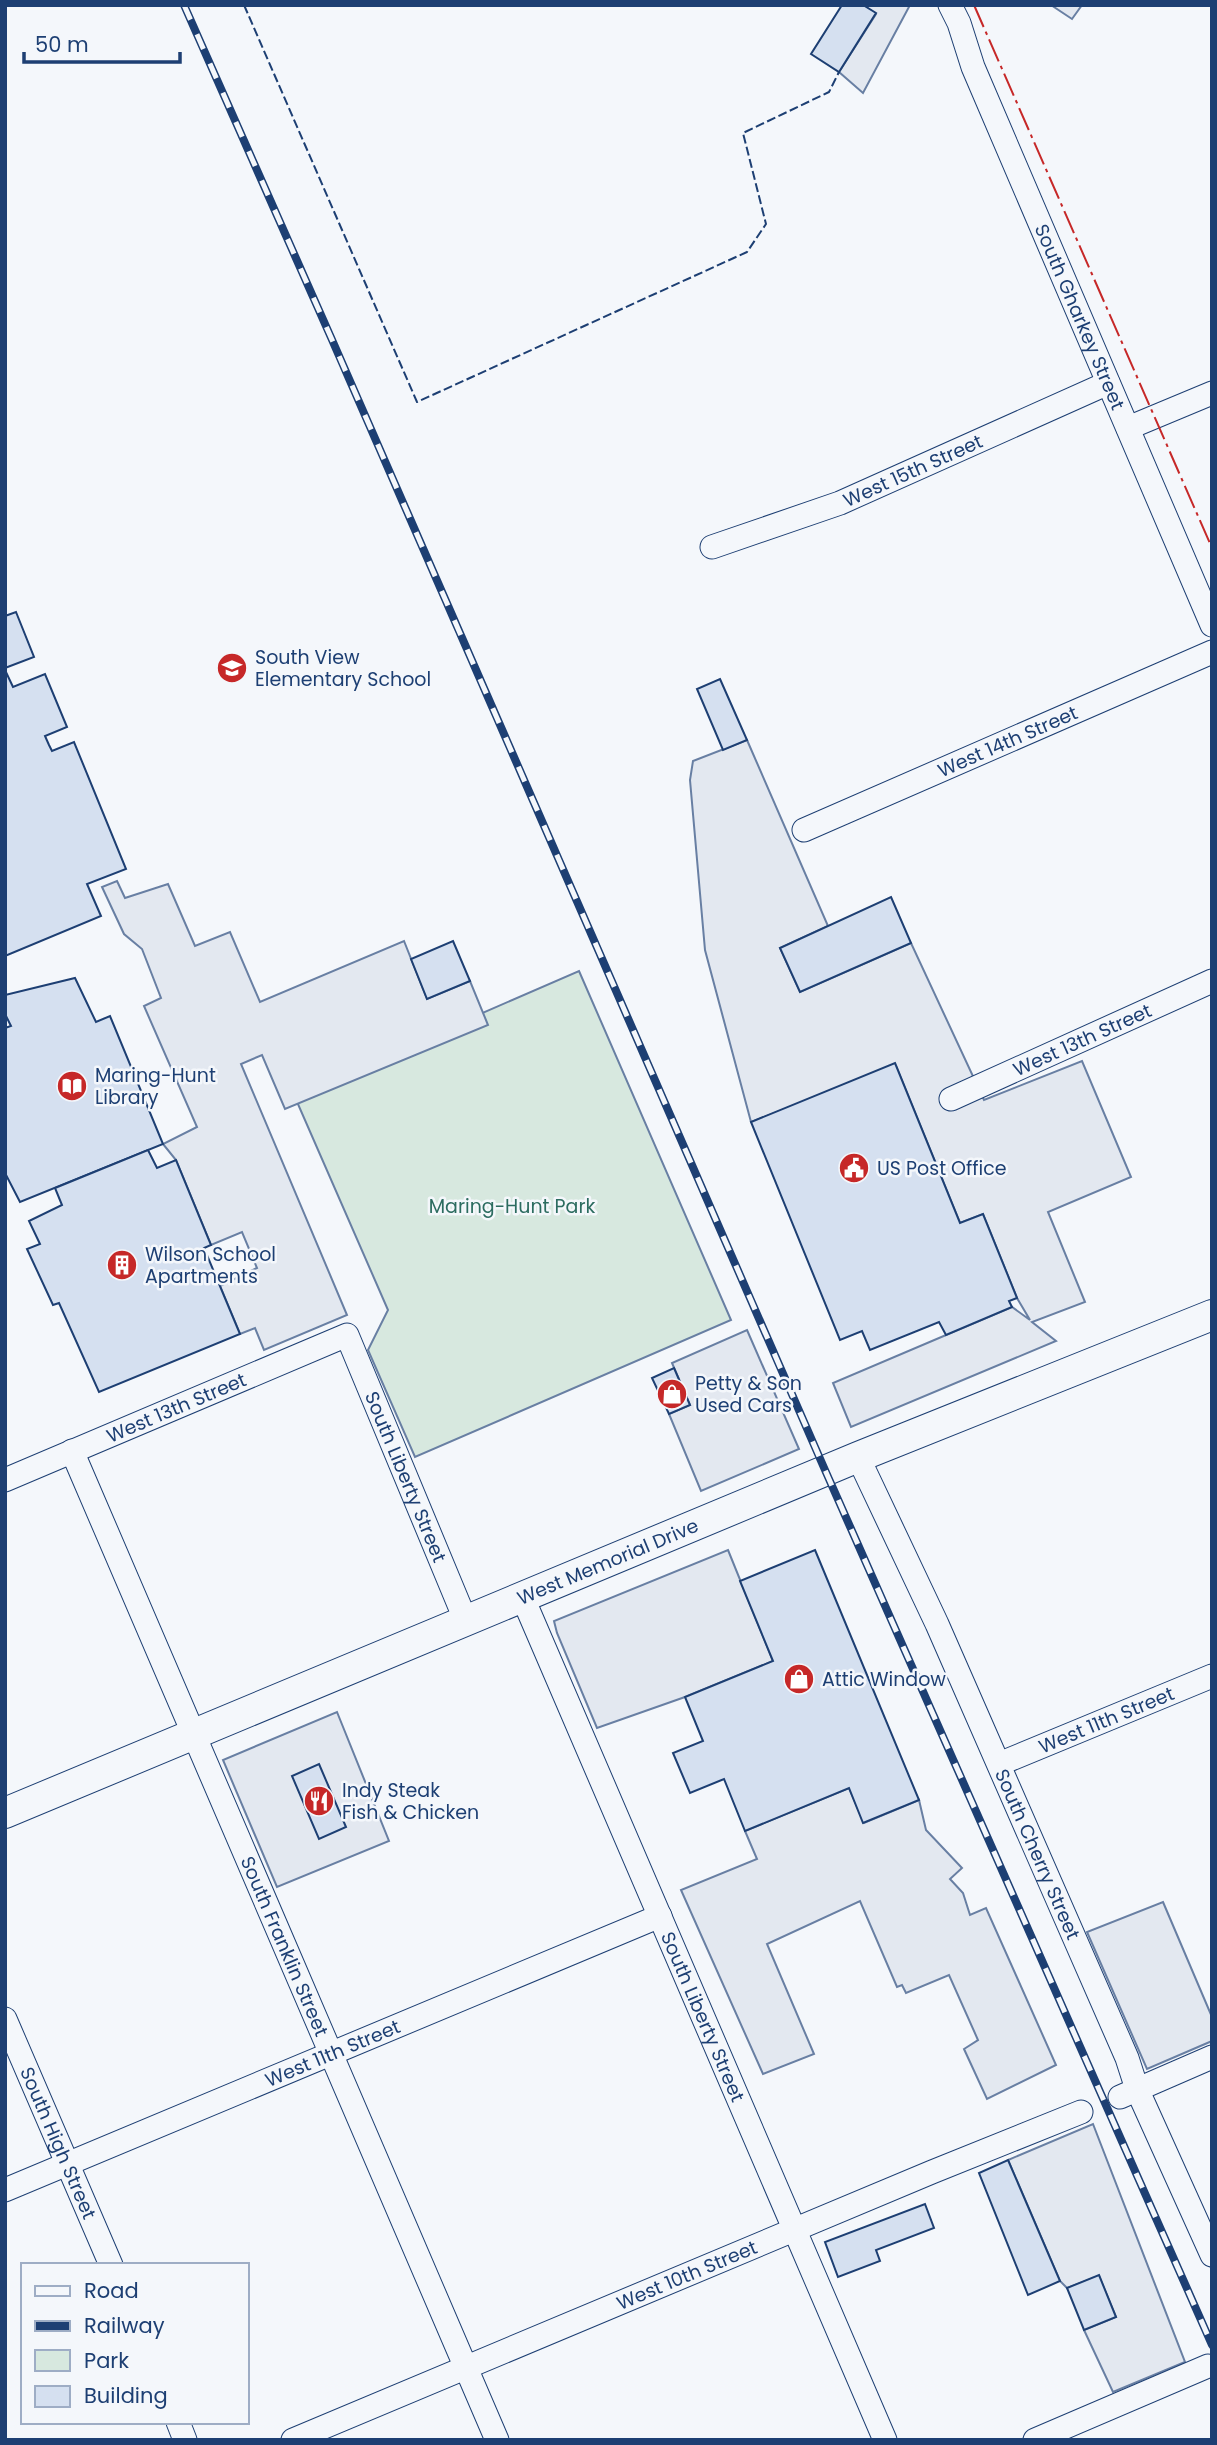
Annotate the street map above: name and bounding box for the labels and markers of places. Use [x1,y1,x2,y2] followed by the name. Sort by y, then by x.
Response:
[255,644,431,693] place label: South View Elementary School
[215,651,249,685] school or university icon: South View Elementary School
[95,1062,216,1111] place label: Maring-Hunt Library
[55,1069,89,1103] library icon: Maring-Hunt Library
[837,1151,871,1185] public building icon: US Post Office
[877,1155,1007,1182] place label: US Post Office
[145,1241,276,1290] place label: Wilson School Apartments
[105,1248,139,1282] building icon: Wilson School Apartments
[695,1370,802,1419] place label: Petty & Son Used Cars
[655,1377,689,1411] shop icon: Petty & Son Used Cars
[782,1662,816,1696] shop icon: Attic Window
[822,1666,946,1693] place label: Attic Window
[342,1777,479,1826] place label: Indy Steak Fish & Chicken
[302,1784,336,1818] restaurant icon: Indy Steak Fish & Chicken

